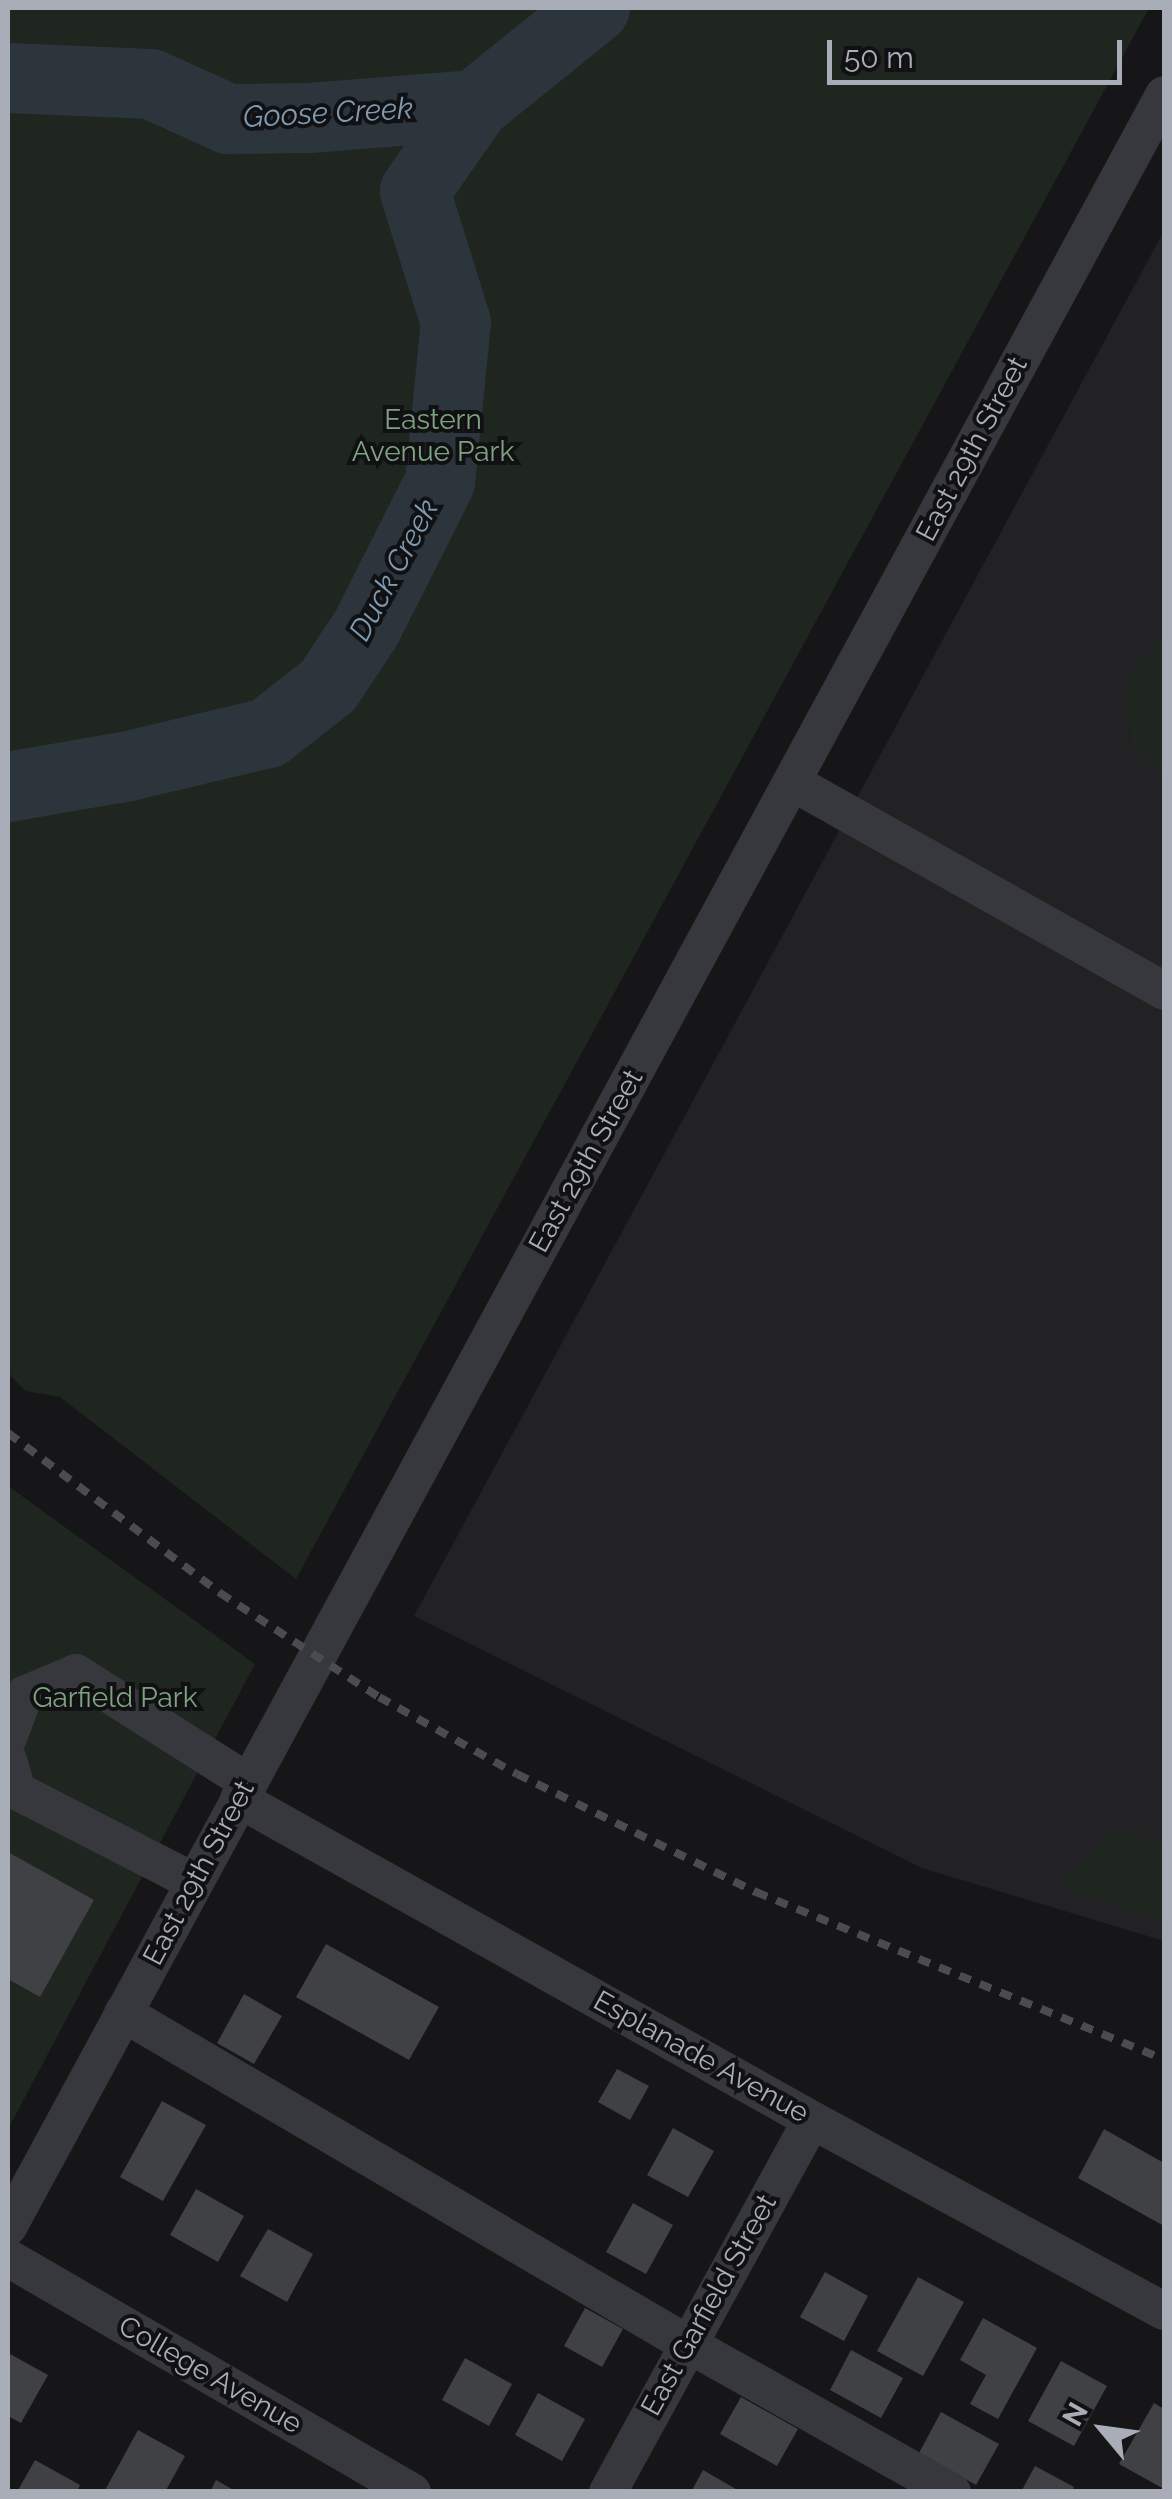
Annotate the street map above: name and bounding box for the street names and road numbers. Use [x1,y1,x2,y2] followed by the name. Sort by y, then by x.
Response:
[909,351,1035,547] street label: East 29th Street
[522,1064,650,1258] street label: East 29th Street
[136,1775,262,1971] street label: East 29th Street
[587,1984,815,2130] street label: Esplanade Avenue
[634,2189,784,2421] street label: East Garfield Street
[112,2309,308,2441] street label: College Avenue

